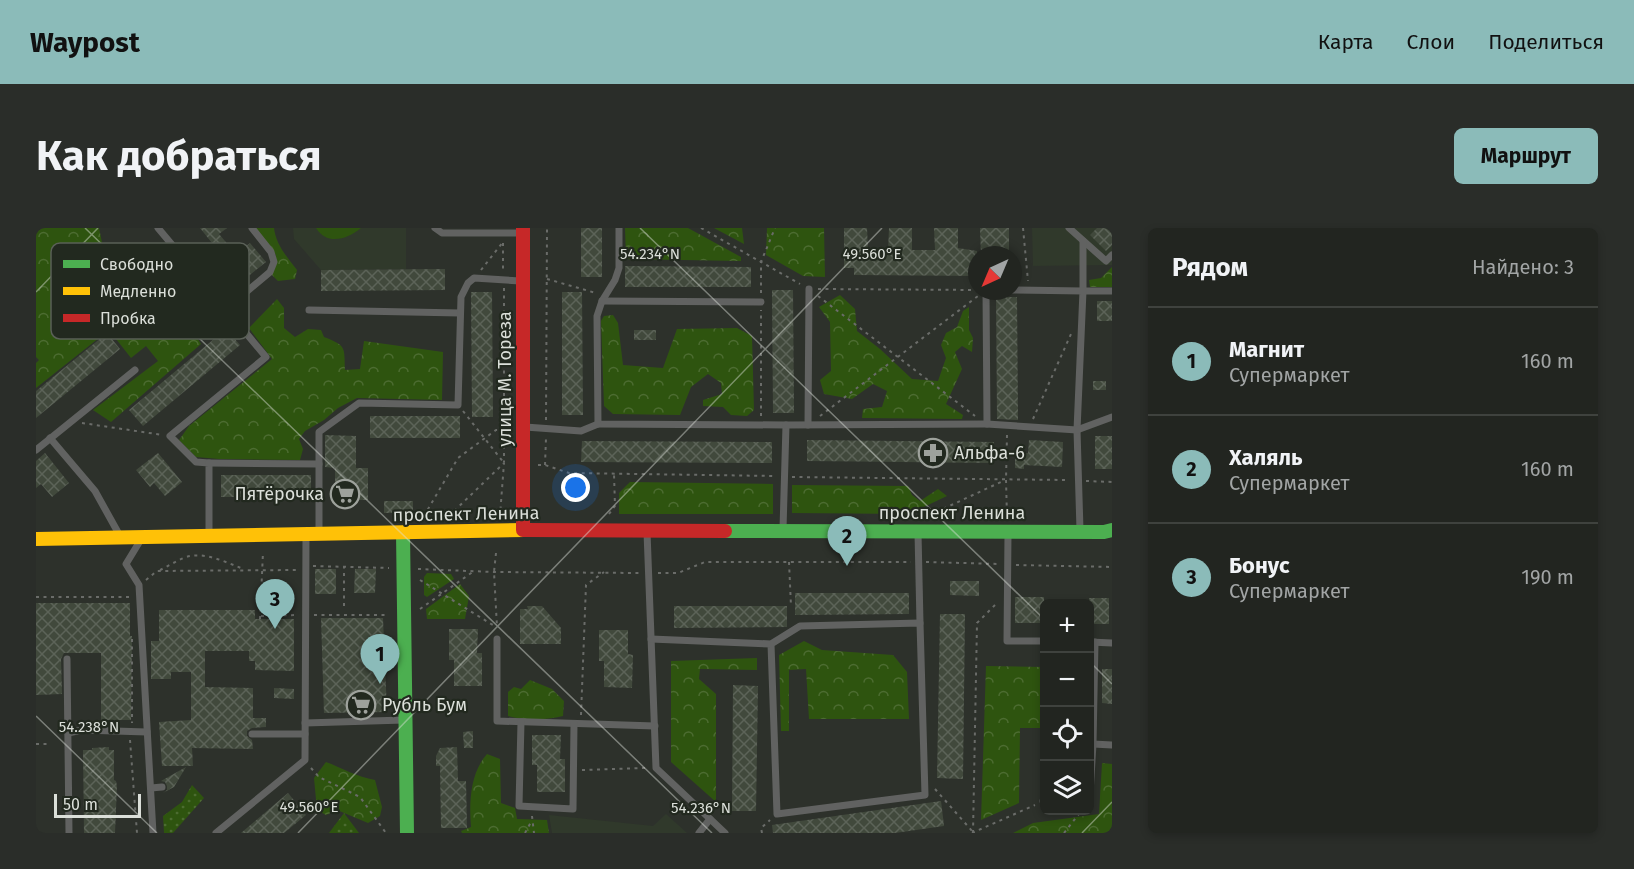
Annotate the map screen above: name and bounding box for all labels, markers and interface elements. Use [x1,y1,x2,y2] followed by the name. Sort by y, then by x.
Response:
[30,26,140,59] text: Waypost
[1318,29,1374,55] text: Карта
[1407,29,1455,55] text: Слои
[1488,29,1604,55] text: Поделиться
[1454,128,1598,184] button: Маршрут
[36,131,322,181] text: Как добраться
[51,243,249,339] legend
[620,245,680,263] text: 54.234°N
[842,245,902,263] text: 49.560°E
[968,246,1022,300] north arrow
[1172,252,1248,283] text: Рядом
[100,255,173,274] text: Свободно
[1472,255,1574,279] text: Найдено: 3
[100,282,176,301] text: Медленно
[100,309,156,328] text: Пробка
[494,311,516,447] street label: улица М. Тореза
[1229,336,1304,363] text: Магнит
[1187,349,1196,373] text: 1
[1521,349,1574,373] text: 160 m
[1229,363,1349,387] text: Супермаркет
[917,437,949,469] pharmacy icon: Альфа-6
[954,442,1025,464] place label: Альфа-6
[1229,444,1302,471] text: Халяль
[1186,457,1197,481] text: 2
[1521,457,1574,481] text: 160 m
[1229,471,1349,495] text: Супермаркет
[561,473,590,502] your location
[329,478,361,510] supermarket icon: Пятёрочка
[234,483,324,505] place label: Пятёрочка
[392,502,540,526] street label: проспект Ленина
[879,502,1025,524] street label: проспект Ленина
[828,516,866,566] pin: 2
[1229,552,1290,579] text: Бонус
[1186,565,1197,589] text: 3
[1521,565,1574,589] text: 190 m
[1229,579,1349,603] text: Супермаркет
[256,580,294,629] pin: 3
[1040,599,1094,815] map controls
[1040,599,1094,653] button: +
[360,634,400,684] pin: 1
[1040,653,1094,707] button: −
[345,689,377,721] supermarket icon: Рубль Бум
[382,694,467,716] place label: Рубль Бум
[1040,707,1094,761] button: locate
[59,718,119,736] text: 54.238°N
[1040,761,1094,815] button: layers
[54,791,141,818] scale bar
[63,795,98,814] text: 50 m
[279,798,339,816] text: 49.560°E
[671,799,731,817] text: 54.236°N

